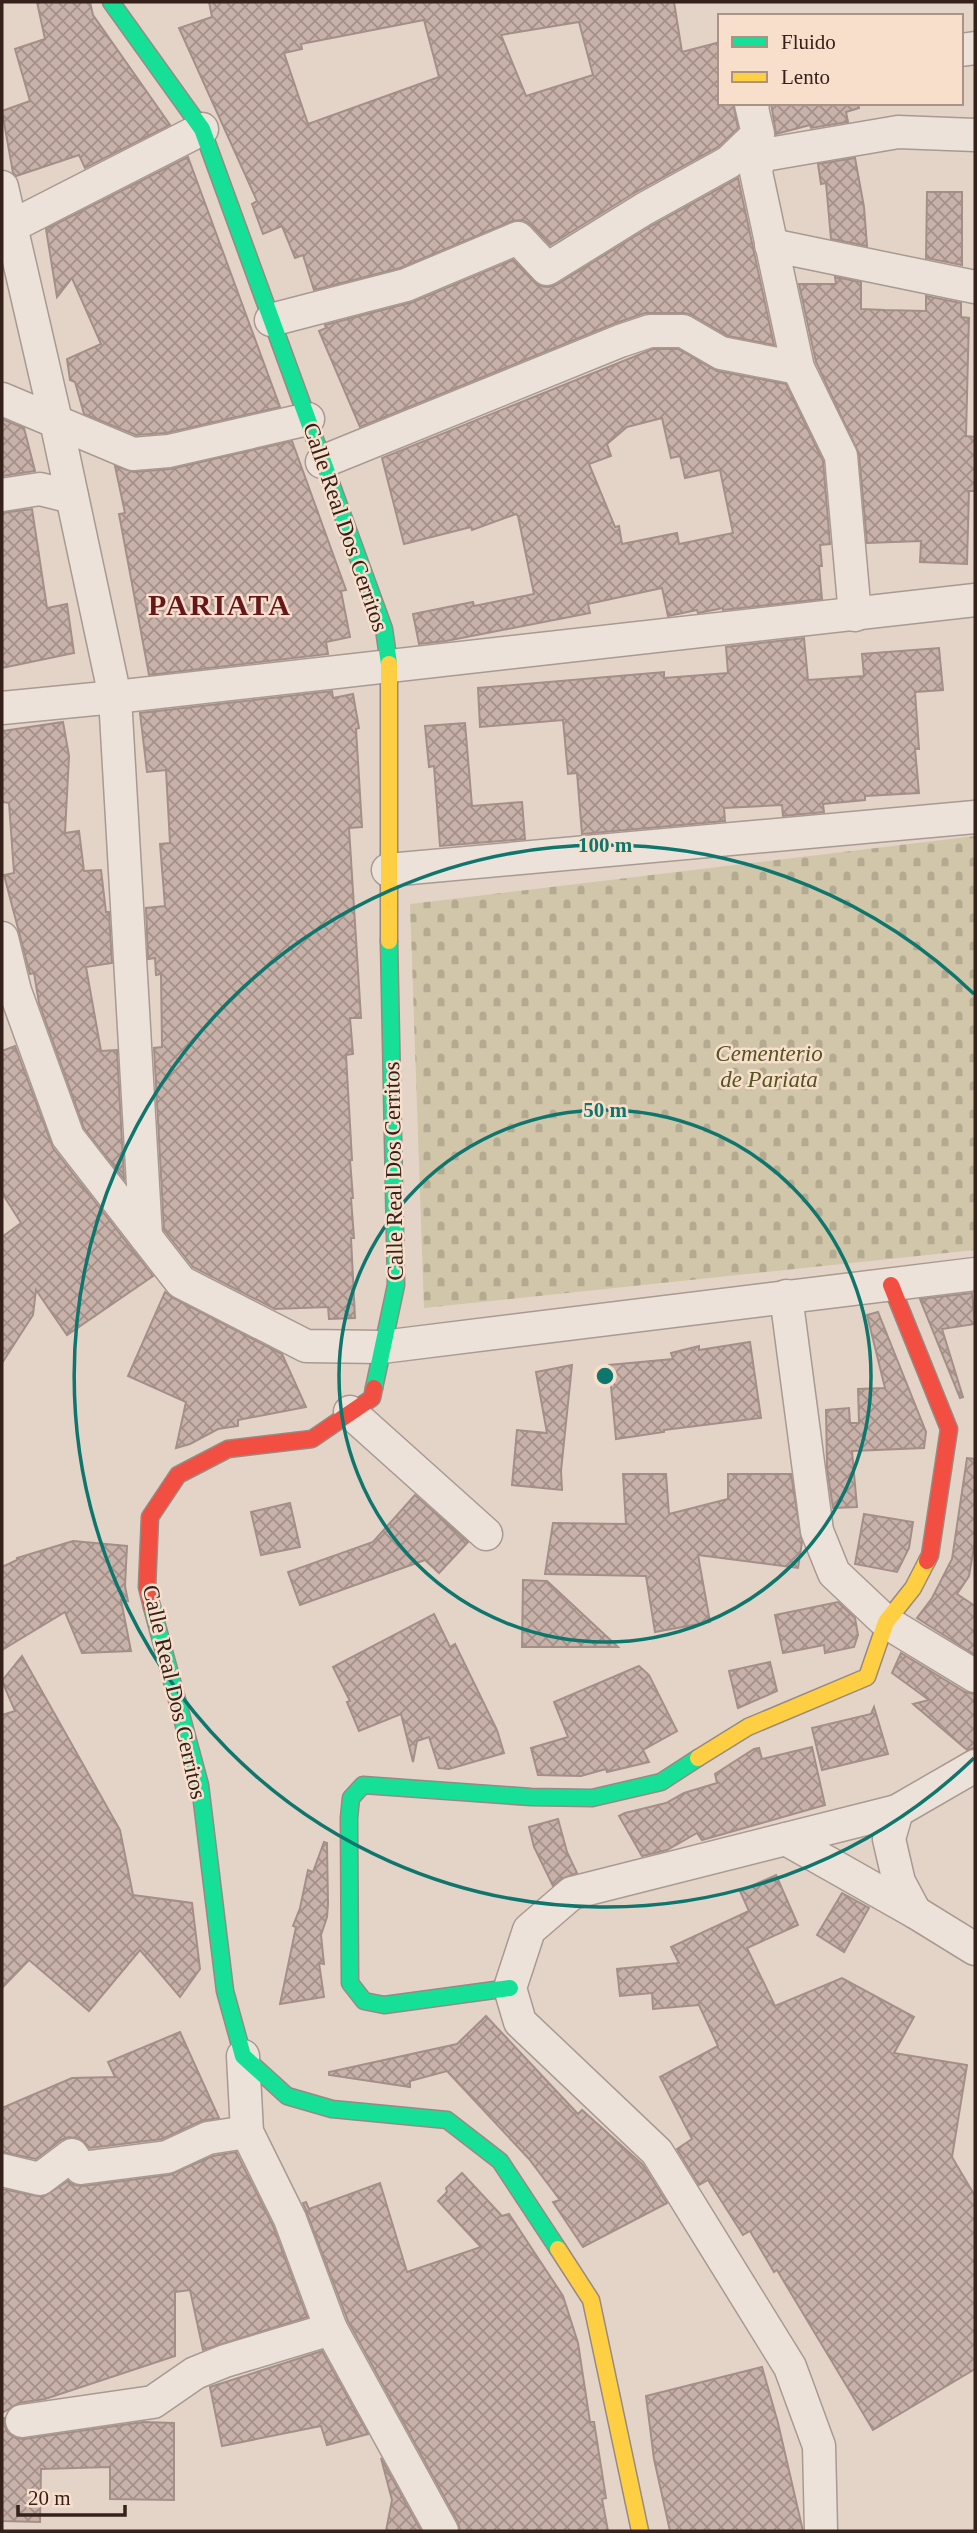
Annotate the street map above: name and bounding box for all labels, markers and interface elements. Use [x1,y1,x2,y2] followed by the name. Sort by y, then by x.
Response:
[718,14,963,105] legend
[781,30,836,54] text: Fluido
[781,65,830,89] text: Lento
[298,420,393,635] street label: Calle Real Dos Cerritos
[148,588,292,621] district label: PARIATA
[578,833,633,857] text: 100 m
[715,1041,823,1092] park label: Cementerio de Pariata
[379,1061,408,1281] street label: Calle Real Dos Cerritos
[583,1098,627,1122] text: 50 m
[593,1364,617,1388] centre of rings
[138,1583,211,1802] street label: Calle Real Dos Cerritos
[18,2474,124,2518] scale bar
[28,2486,71,2510] text: 20 m

